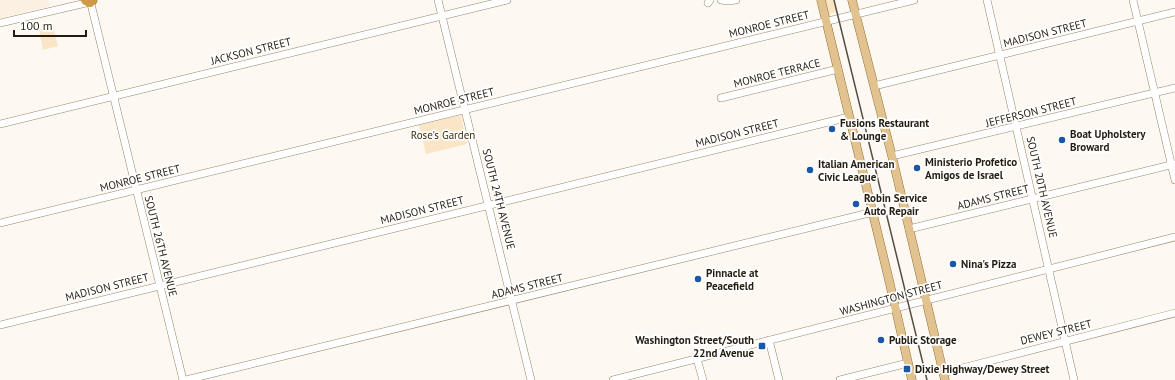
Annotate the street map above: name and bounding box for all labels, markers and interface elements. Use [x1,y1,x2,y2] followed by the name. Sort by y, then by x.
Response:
[727,7,811,41] street label: MONROE STREET
[14,12,86,38] scale bar
[1002,16,1088,50] street label: MADISON STREET
[20,18,53,33] text: 100 m
[208,34,293,68] street label: JACKSON STREET
[732,55,822,91] street label: MONROE TERRACE
[412,84,496,118] street label: MONROE STREET
[983,94,1078,130] street label: JEFFERSON STREET
[694,116,780,150] street label: MADISON STREET
[840,116,929,143] place label: Fusions Restaurant & Lounge
[827,124,837,134] marker: Fusions Restaurant & Lounge
[1070,127,1146,154] place label: Boat Upholstery Broward
[411,128,475,142] park label: Rose's Garden
[1024,135,1060,239] street label: SOUTH 20TH AVENUE
[1057,135,1067,145] marker: Boat Upholstery Broward
[480,147,518,251] street label: SOUTH 24TH AVENUE
[925,155,1017,182] place label: Ministerio Profetico Amigos de Israel
[818,157,895,184] place label: Italian American Civic League
[98,161,182,195] street label: MONROE STREET
[912,163,922,173] marker: Ministerio Profetico Amigos de Israel
[805,165,815,175] marker: Italian American Civic League
[956,181,1030,213] street label: ADAMS STREET
[864,191,928,218] place label: Robin Service Auto Repair
[379,193,465,227] street label: MADISON STREET
[142,194,180,298] street label: SOUTH 26TH AVENUE
[851,199,861,209] marker: Robin Service Auto Repair
[961,257,1016,271] place label: Nina's Pizza
[948,259,958,269] marker: Nina's Pizza
[706,266,759,293] place label: Pinnacle at Peacefield
[64,270,150,304] street label: MADISON STREET
[490,270,564,302] street label: ADAMS STREET
[693,274,703,284] marker: Pinnacle at Peacefield
[838,278,944,318] street label: WASHINGTON STREET
[1019,316,1093,348] street label: DEWEY STREET
[635,333,754,360] place label: Washington Street/South 22nd Avenue
[889,333,957,347] place label: Public Storage
[876,335,886,345] marker: Public Storage
[757,341,767,351] marker: Washington Street/South 22nd Avenue
[915,362,1050,376] place label: Dixie Highway/Dewey Street
[902,364,912,374] marker: Dixie Highway/Dewey Street

